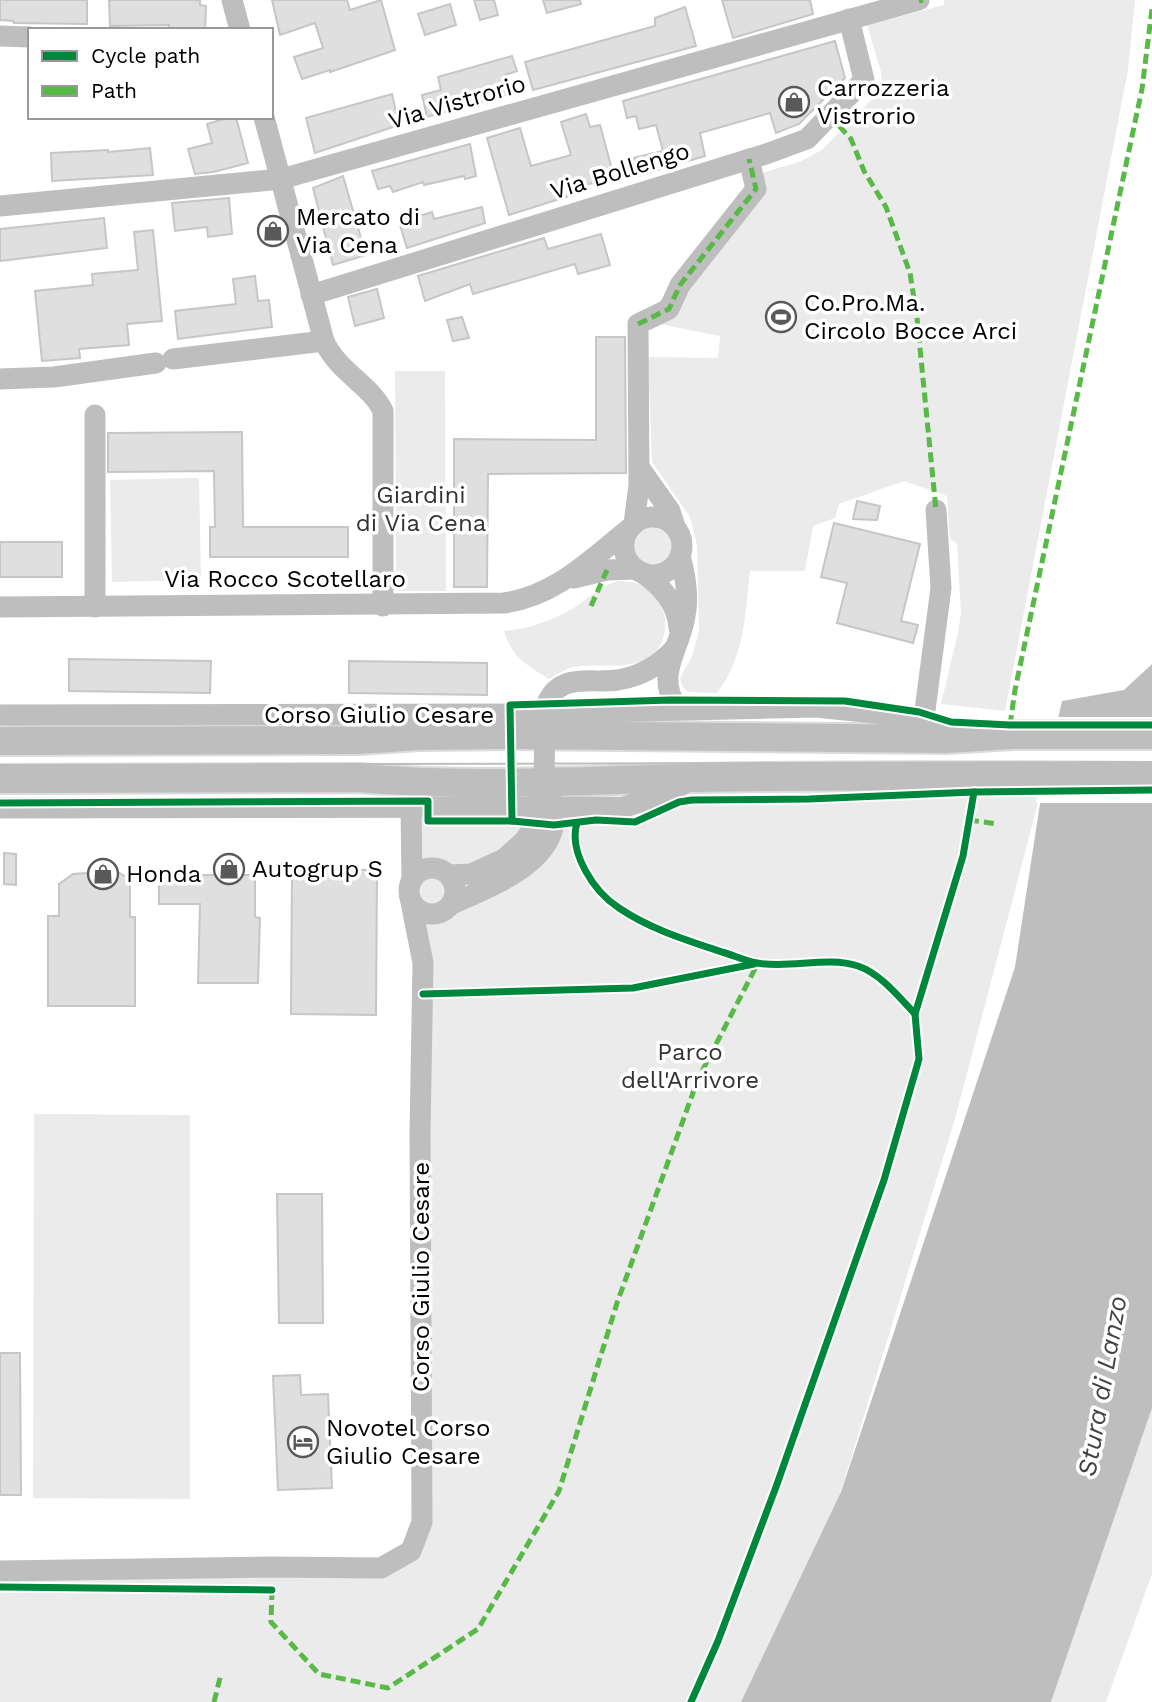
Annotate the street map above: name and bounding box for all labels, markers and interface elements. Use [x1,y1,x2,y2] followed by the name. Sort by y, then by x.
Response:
[28,28,273,119] legend
[91,43,200,68] text: Cycle path
[385,69,529,135] street label: Via Vistrorio
[817,74,950,130] place label: Carrozzeria Vistrorio
[91,78,137,103] text: Path
[777,85,811,119] shop icon: Carrozzeria Vistrorio
[547,137,693,205] street label: Via Bollengo
[296,203,420,259] place label: Mercato di Via Cena
[256,214,290,248] shop icon: Mercato di Via Cena
[804,289,1017,345] place label: Co.Pro.Ma. Circolo Bocce Arci
[764,300,798,334] sports icon: Co.Pro.Ma. Circolo Bocce Arci
[356,481,486,537] park label: Giardini di Via Cena
[164,565,406,593] street label: Via Rocco Scotellaro
[264,701,494,729] street label: Corso Giulio Cesare
[212,852,246,886] shop icon: Autogrup S
[252,855,383,883] place label: Autogrup S
[86,857,120,891] shop icon: Honda
[126,860,201,888] place label: Honda
[621,1038,759,1094] park label: Parco dell'Arrivore
[407,1162,435,1392] street label: Corso Giulio Cesare
[1071,1293,1133,1479] water label: Stura di Lanzo
[326,1414,490,1470] place label: Novotel Corso Giulio Cesare
[286,1425,320,1459] hotel icon: Novotel Corso Giulio Cesare

